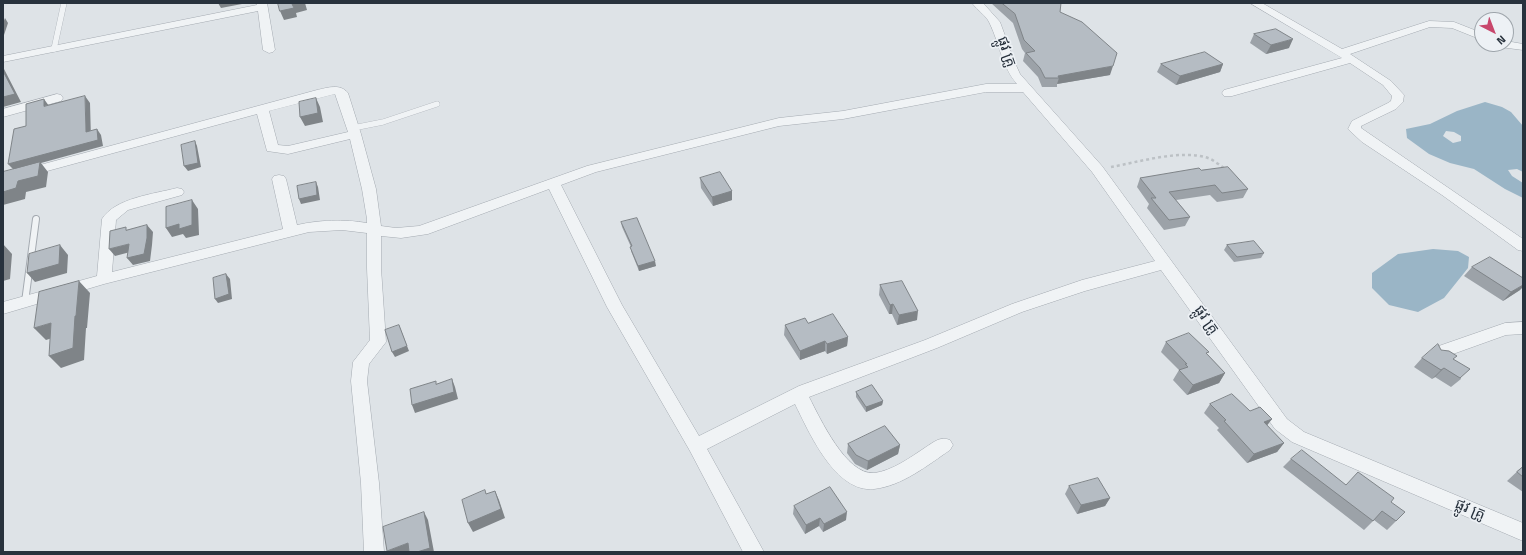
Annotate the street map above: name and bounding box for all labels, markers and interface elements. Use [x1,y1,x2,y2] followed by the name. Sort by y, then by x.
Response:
[1474,12,1514,52] north arrow
[1493,32,1510,49] text: N
[992,34,1020,70] street label: ផ្លូវ គ្រូ
[1190,302,1222,338] street label: ផ្លូវ គ្រូ
[1452,496,1488,524] street label: ផ្លូវ គ្រូ

